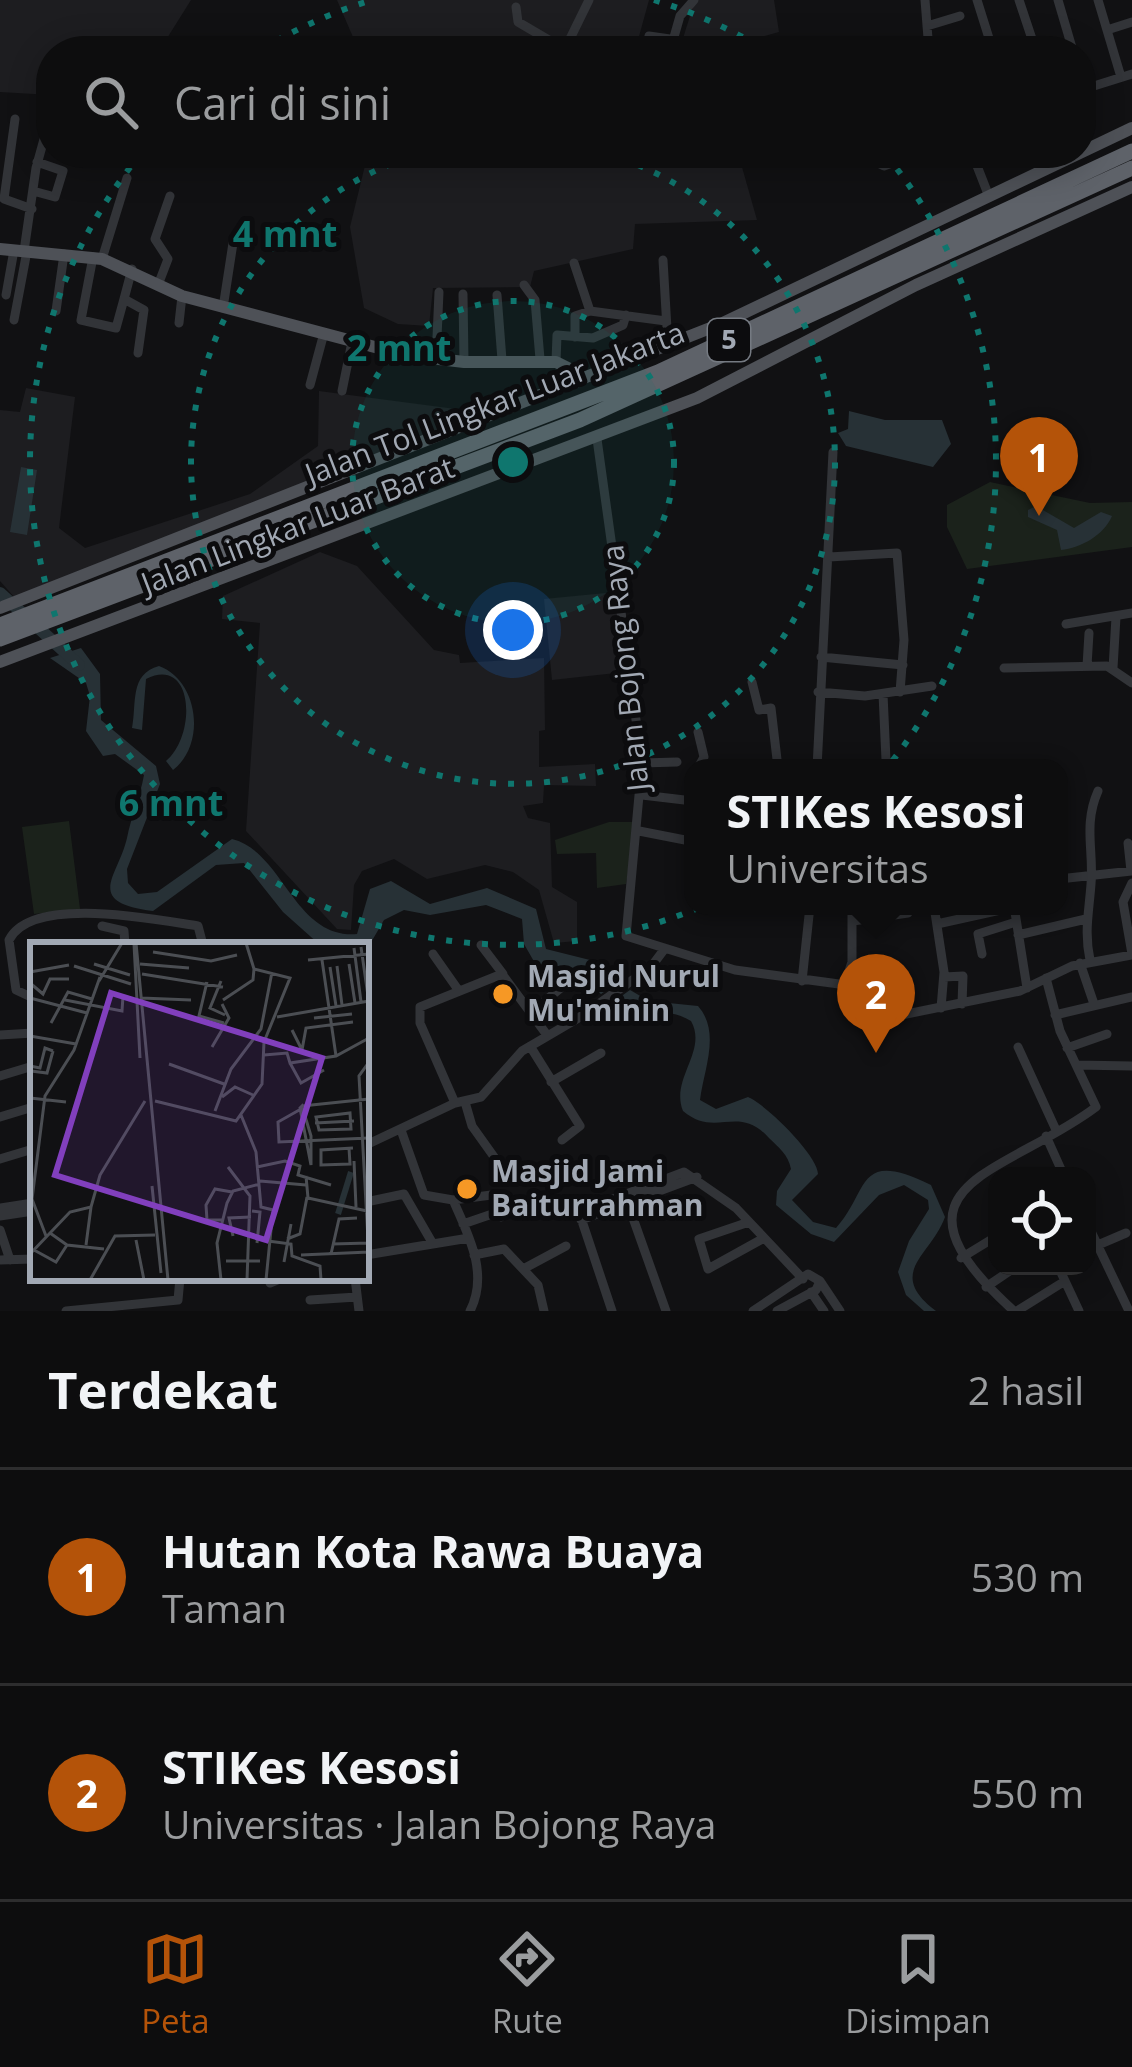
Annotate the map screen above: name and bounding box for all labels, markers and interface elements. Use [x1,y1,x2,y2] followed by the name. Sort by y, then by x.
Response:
[36,36,1096,168] search box
[78,69,144,135] icon: search
[174,72,391,133] text: Cari di sini
[233,209,337,258] text: 4 mnt
[296,311,690,495] street label: Jalan Tol Lingkar Luar Jakarta
[708,319,750,361] road number: 5
[347,323,451,372] text: 2 mnt
[1000,417,1078,516] pin: 1
[492,441,534,483] centre of rings
[132,446,460,604] street label: Jalan Lingkar Luar Barat
[591,543,658,796] street label: Jalan Bojong Raya
[483,600,543,660] your location
[684,759,1068,915] popup
[119,778,223,827] text: 6 mnt
[726,780,1026,841] text: STIKes Kesosi
[726,841,929,894] text: Universitas
[30,942,369,1281] inset map
[837,954,915,1053] pin: 2
[527,955,720,1030] place label: Masjid Nurul Mu'minin
[490,981,516,1007] marker: Masjid Nurul Mu'minin
[491,1150,704,1225] place label: Masjid Jami Baiturrahman
[988,1167,1096,1275] map controls
[988,1167,1096,1275] button: locate
[454,1176,480,1202] marker: Masjid Jami Baiturrahman
[48,1354,278,1424] text: Terdekat
[968,1363,1084,1416] text: 2 hasil
[162,1520,704,1581] text: Hutan Kota Rawa Buaya
[76,1550,98,1603] text: 1
[971,1550,1084,1603] text: 530 m
[162,1581,287,1634] text: Taman
[162,1736,461,1797] text: STIKes Kesosi
[76,1766,98,1819] text: 2
[971,1766,1084,1819] text: 550 m
[162,1797,716,1850] text: Universitas · Jalan Bojong Raya
[141,1926,210,2043] tab: Peta
[492,1926,563,2043] tab: Rute
[845,1926,991,2043] tab: Disimpan

